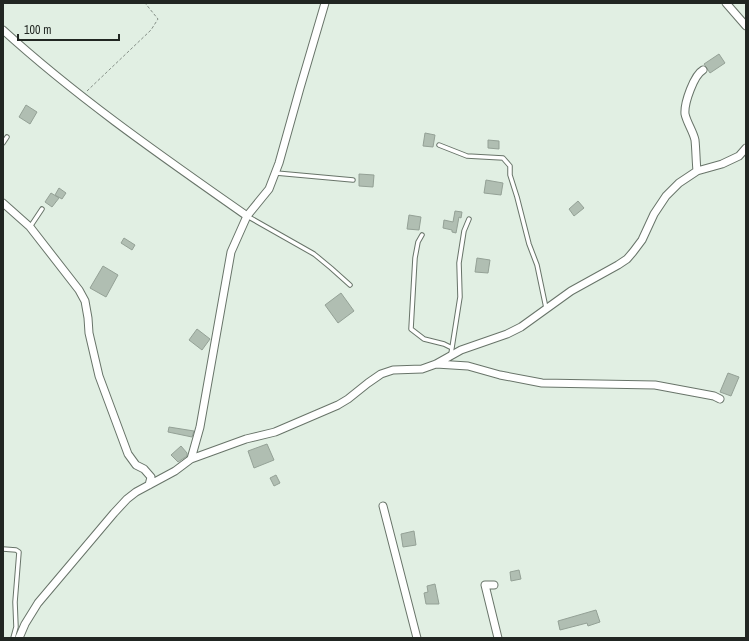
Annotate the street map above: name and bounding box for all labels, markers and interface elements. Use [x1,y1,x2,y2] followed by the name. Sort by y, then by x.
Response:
[18,16,119,42] scale bar
[24,22,51,38] text: 100 m

